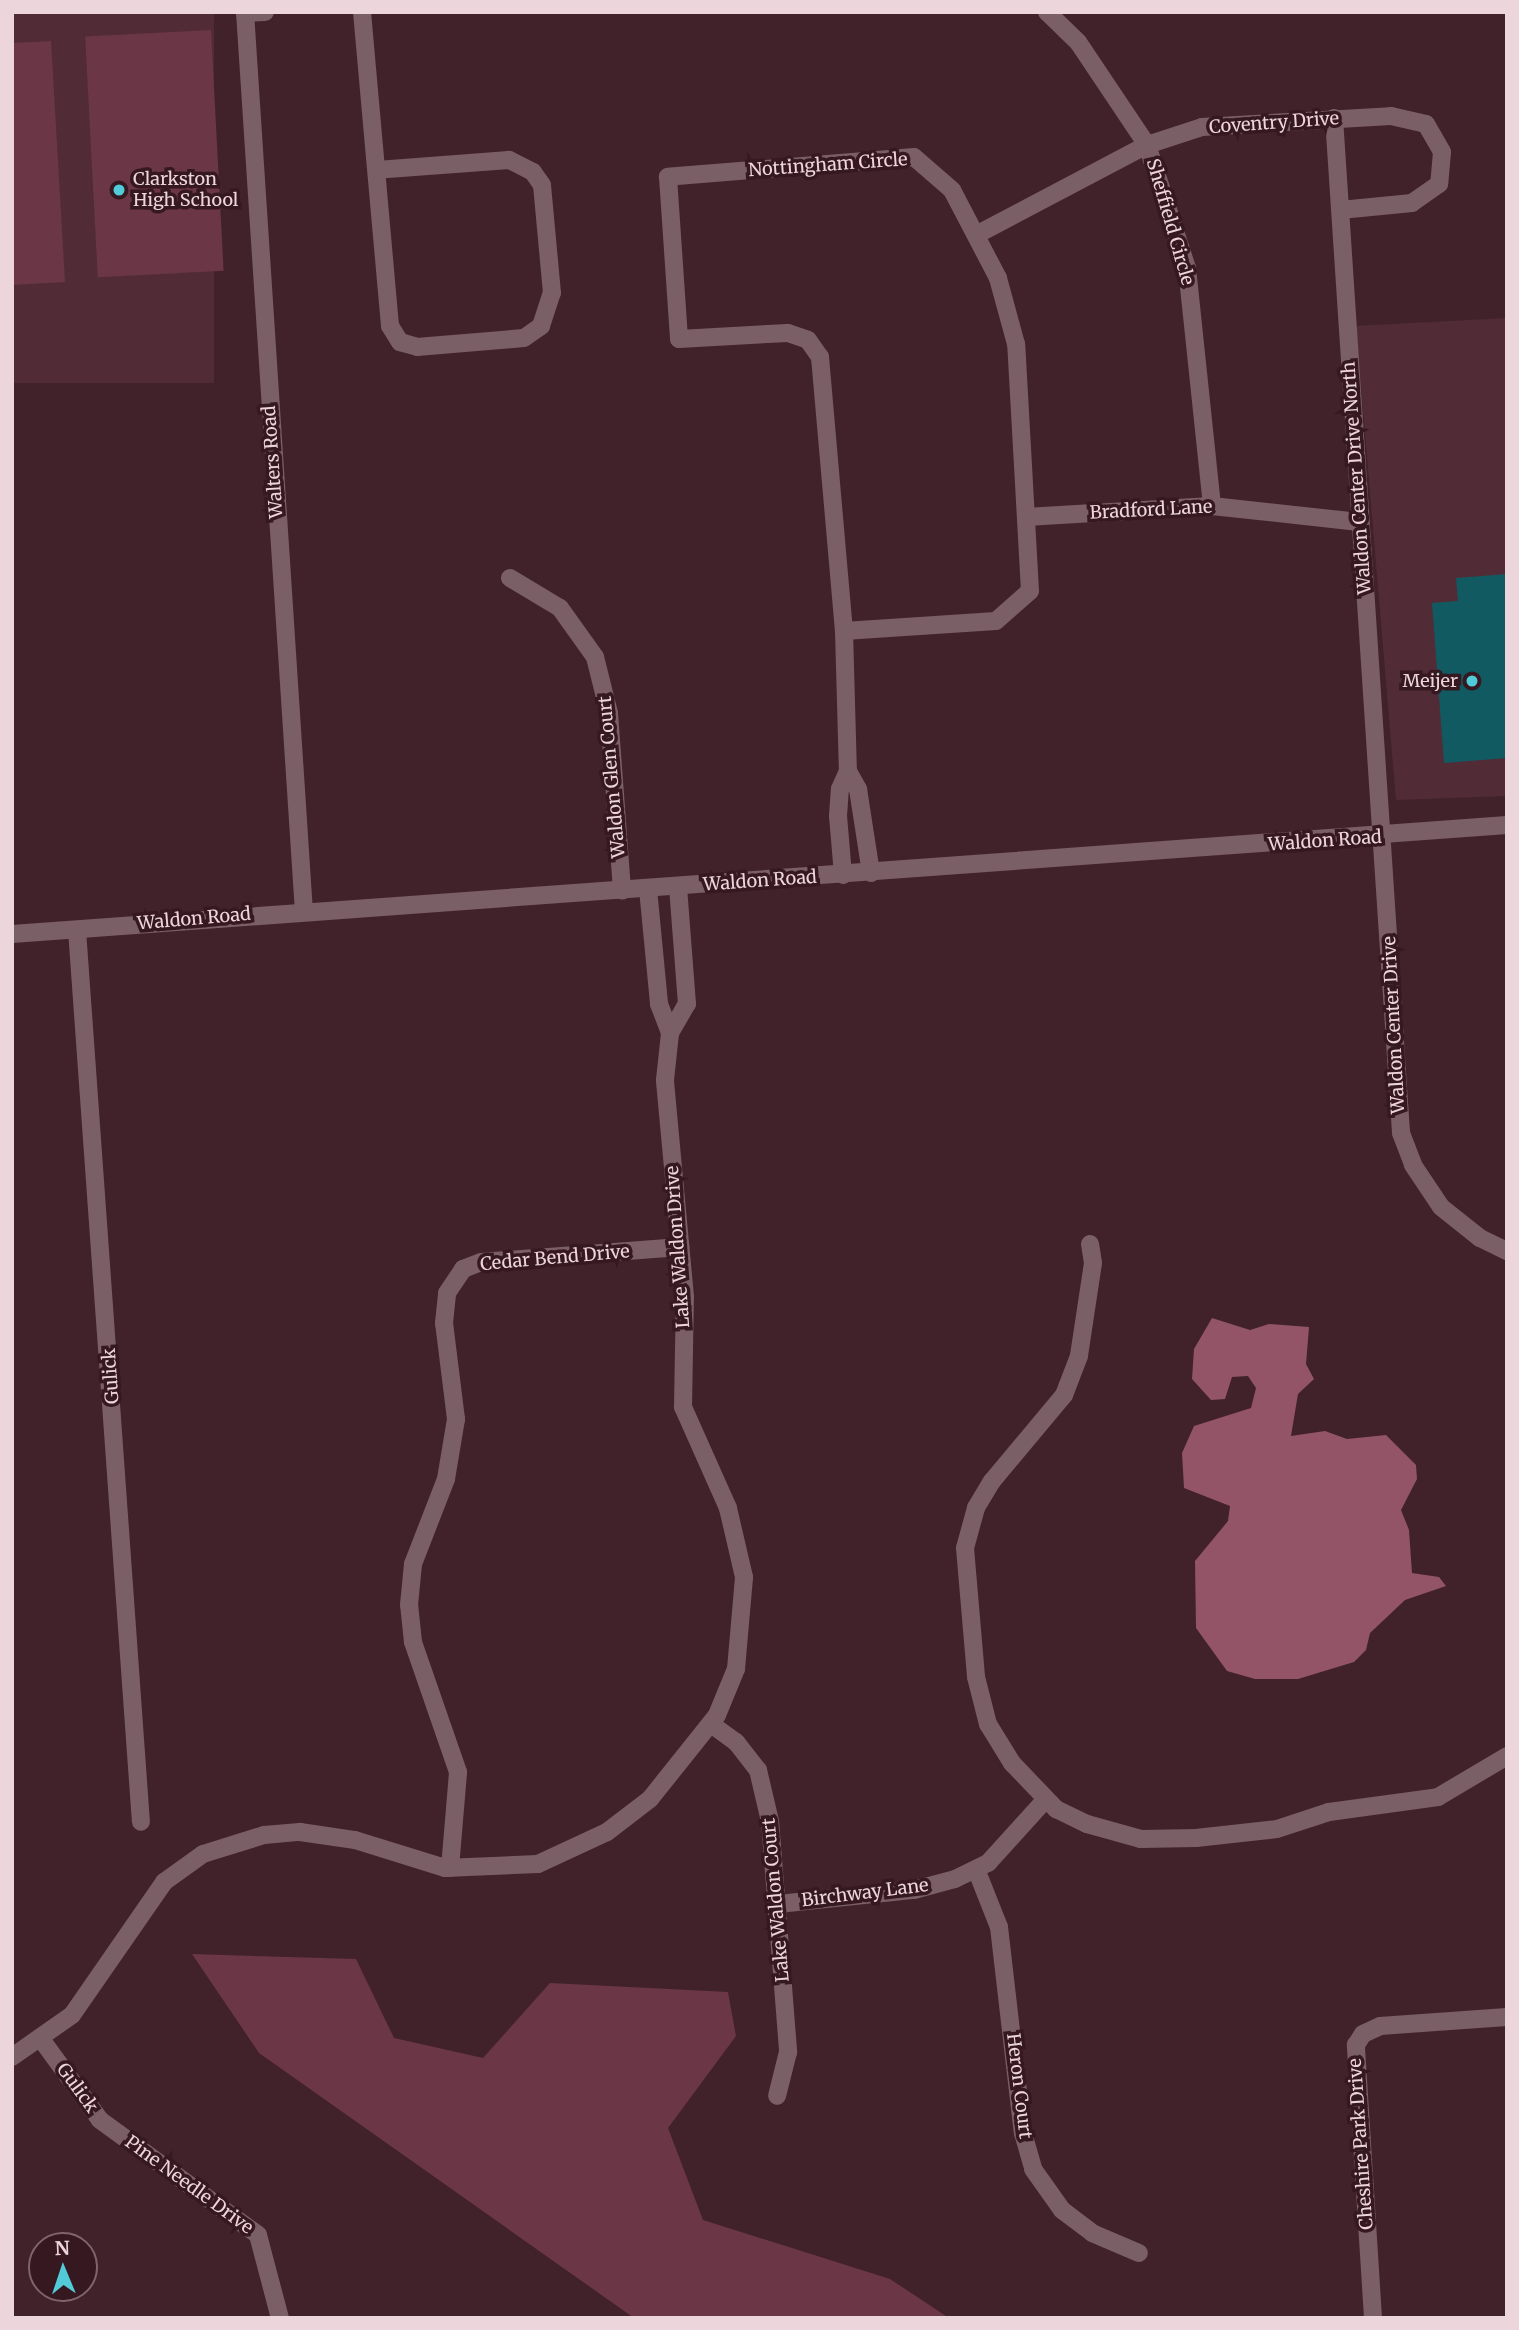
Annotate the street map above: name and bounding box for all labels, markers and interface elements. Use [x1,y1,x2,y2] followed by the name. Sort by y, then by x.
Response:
[1208,108,1340,138] street label: Coventry Drive
[748,149,908,181] street label: Nottingham Circle
[1142,156,1198,288] street label: Sheffield Circle
[133,169,238,212] place label: Clarkston High School
[111,182,127,198] marker: Clarkston High School
[1338,361,1376,595] street label: Waldon Center Drive North
[258,405,288,519] street label: Walters Road
[1089,496,1213,524] street label: Bradford Lane
[1403,670,1458,692] place label: Meijer
[1464,673,1480,689] marker: Meijer
[594,695,630,859] street label: Waldon Glen Court
[1267,826,1383,856] street label: Waldon Road
[702,866,818,896] street label: Waldon Road
[136,903,252,935] street label: Waldon Road
[1379,936,1409,1114] street label: Waldon Center Drive
[662,1165,694,1329] street label: Lake Waldon Drive
[479,1241,631,1275] street label: Cedar Bend Drive
[98,1347,124,1405] street label: Gulick
[758,1817,794,1983] street label: Lake Waldon Court
[800,1874,930,1912] street label: Birchway Lane
[1002,2032,1036,2140] street label: Heron Court
[1344,2058,1378,2230] street label: Cheshire Park Drive
[52,2059,102,2117] street label: Gulick
[121,2131,257,2239] street label: Pine Needle Drive
[28,2232,98,2302] north arrow
[54,2236,70,2260] text: N

